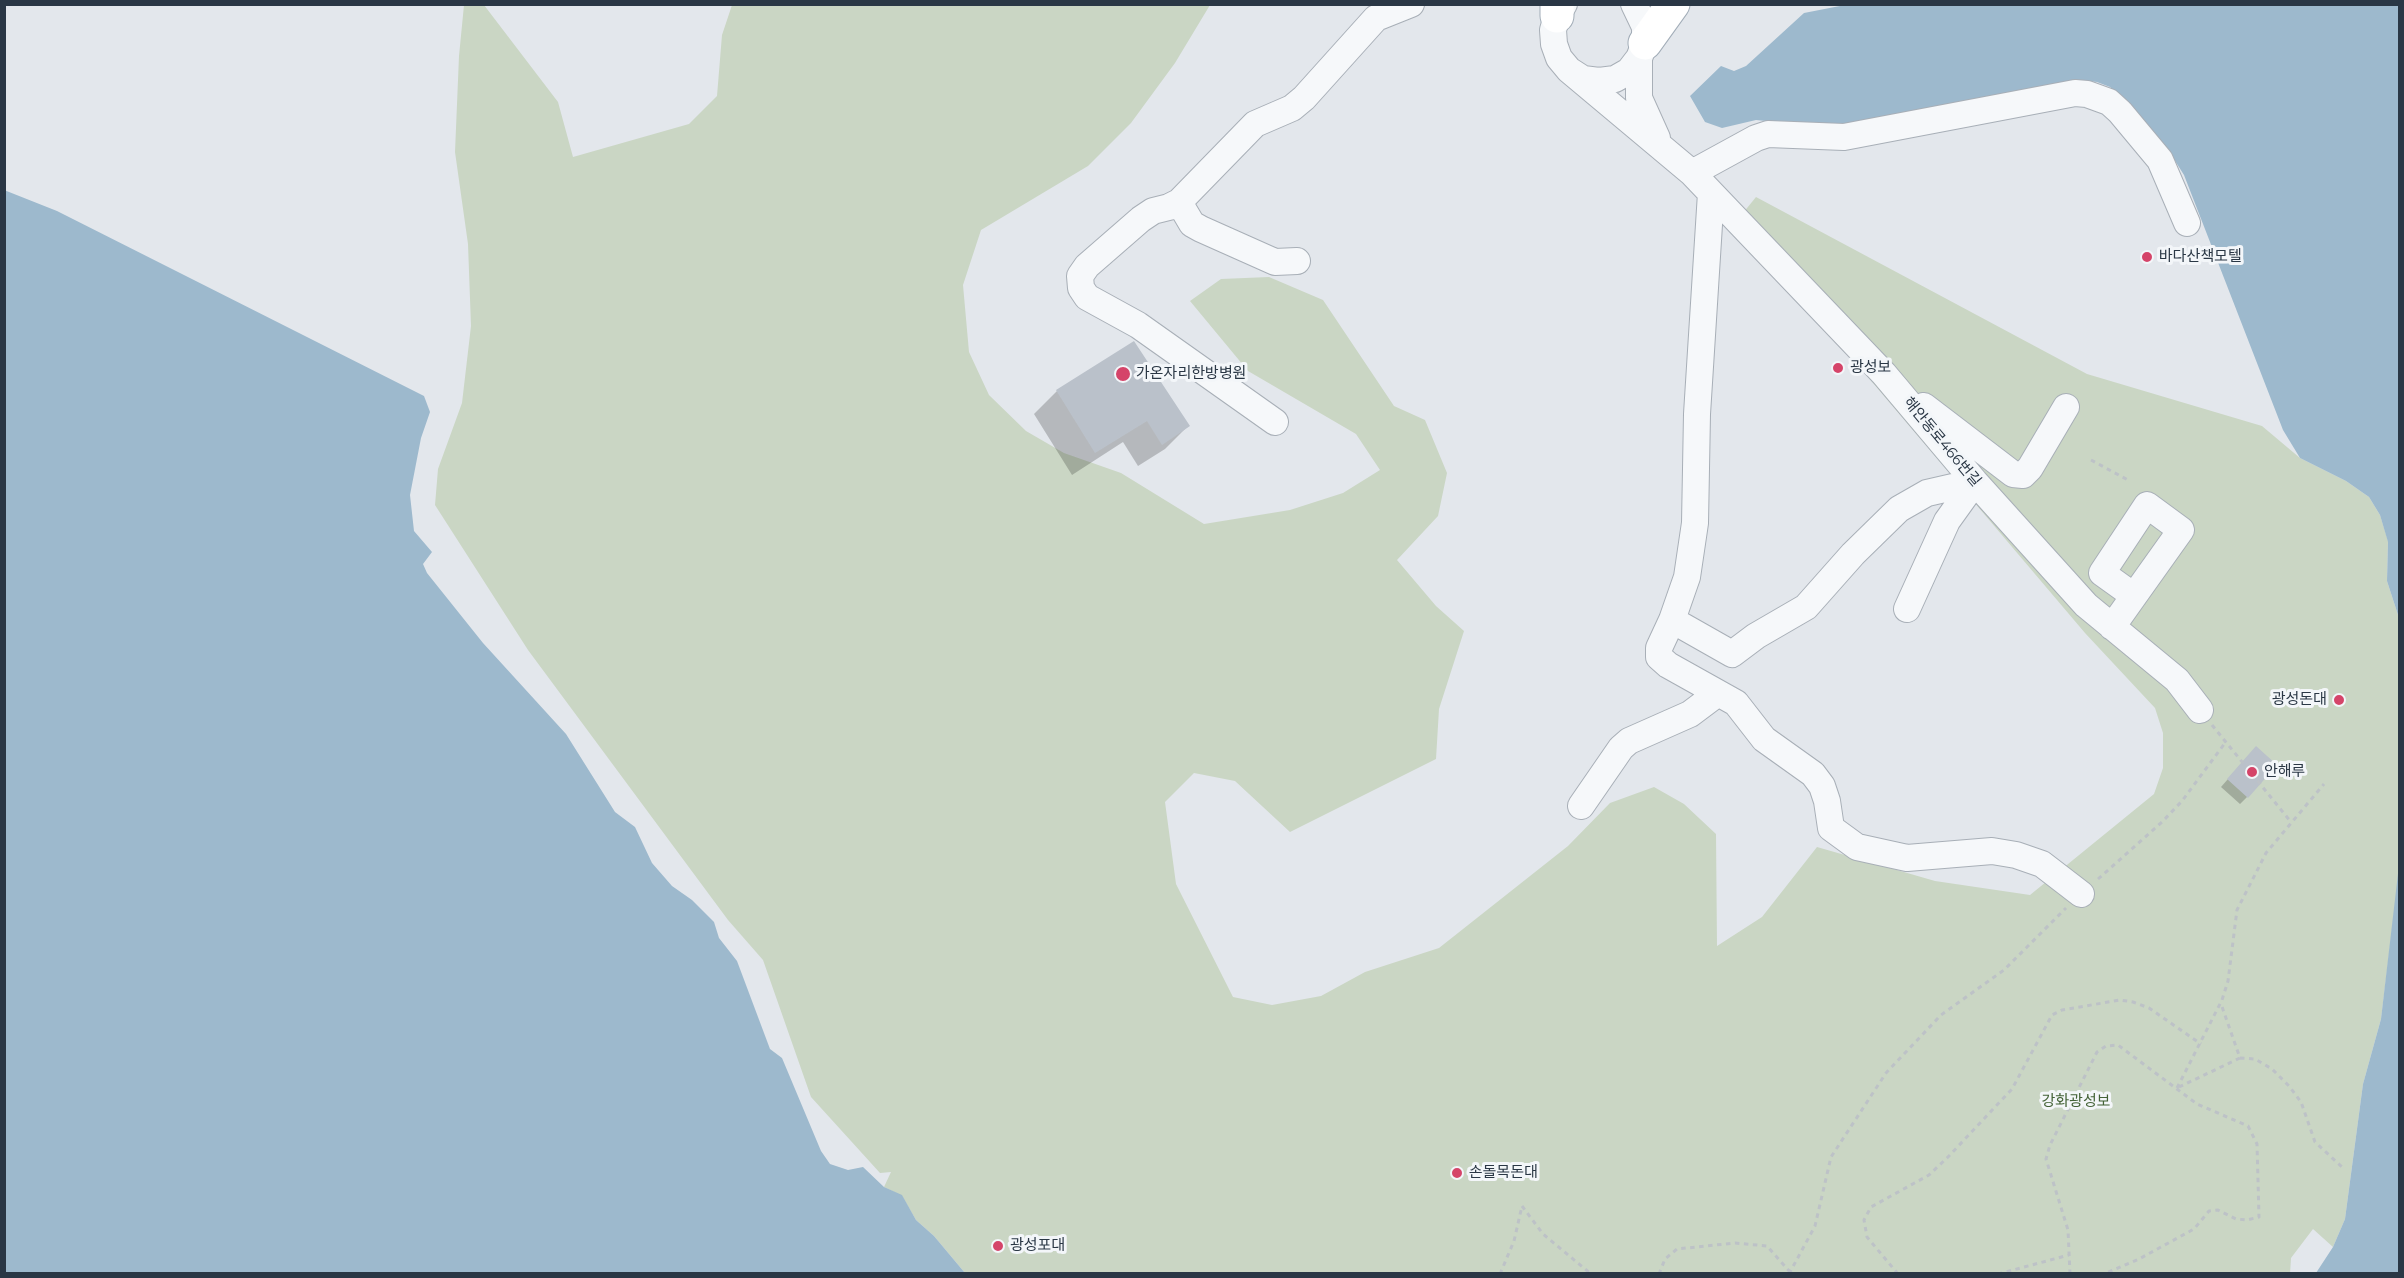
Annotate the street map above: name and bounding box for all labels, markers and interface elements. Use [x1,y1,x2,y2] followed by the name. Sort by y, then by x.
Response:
[2159,248,2242,266] place label: 바다산책모텔
[2140,250,2154,264] marker: 바다산책모텔
[1850,359,1891,377] place label: 광성보
[1831,361,1845,375] marker: 광성보
[1114,365,1132,383] marker: 가온자리한방병원
[1136,365,1246,383] place label: 가온자리한방병원
[1899,394,1985,490] street label: 해안동로466번길
[2272,691,2327,709] place label: 광성돈대
[2332,693,2346,707] marker: 광성돈대
[2264,763,2305,781] place label: 안해루
[2245,765,2259,779] marker: 안해루
[2042,1093,2110,1111] park label: 강화광성보
[1469,1164,1538,1182] place label: 손돌목돈대
[1450,1166,1464,1180] marker: 손돌목돈대
[1010,1237,1065,1255] place label: 광성포대
[991,1239,1005,1253] marker: 광성포대

